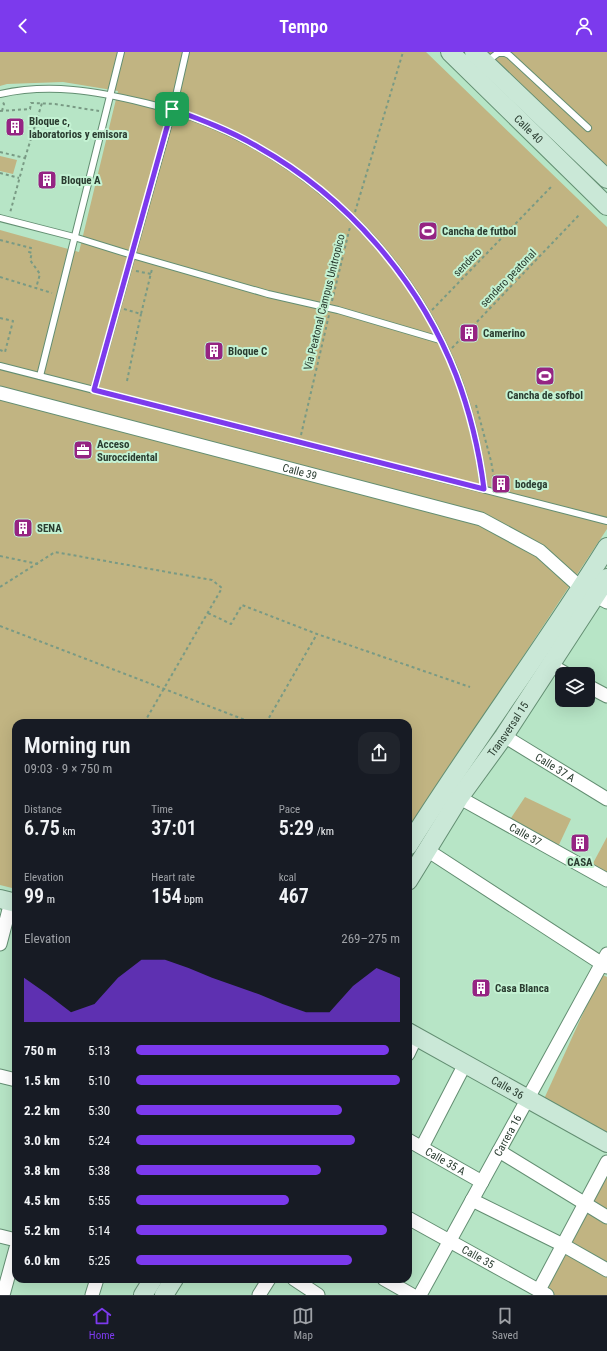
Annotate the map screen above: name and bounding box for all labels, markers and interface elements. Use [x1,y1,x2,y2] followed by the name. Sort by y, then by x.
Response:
[12,15,34,37] icon: back
[573,15,595,37] icon: person
[279,16,328,37] text: Tempo
[155,92,189,126] pin
[161,98,183,120] icon: arrive
[511,112,545,146] street label: Calle 40
[29,115,127,141] place label: Bloque c, laboratorios y emisora
[4,116,26,138] building icon: Bloque c, laboratorios y emisora
[36,169,58,191] building icon: Bloque A
[61,174,101,187] place label: Bloque A
[417,220,439,242] sports icon: Cancha de futbol
[442,225,517,238] place label: Cancha de futbol
[301,232,348,372] street label: Via Peatonal Campus Unitropico
[451,245,484,279] street label: sendero
[478,247,539,310] street label: sendero peatonal
[458,322,480,344] building icon: Camerino
[483,327,526,340] place label: Camerino
[203,340,225,362] building icon: Bloque C
[228,345,267,358] place label: Bloque C
[534,365,556,387] sports icon: Cancha de sofbol
[507,389,583,402] place label: Cancha de sofbol
[97,438,158,464] place label: Acceso Suroccidental
[72,439,94,461] office icon: Acceso Suroccidental
[281,461,318,483] street label: Calle 39
[490,473,512,495] building icon: bodega
[515,478,547,491] place label: bodega
[12,517,34,539] building icon: SENA
[37,522,62,535] place label: SENA
[555,667,595,707] map controls
[555,667,595,707] button: layers
[485,699,532,759] street label: Transversal 15
[358,732,400,774] button: share
[24,733,131,758] text: Morning run
[533,751,578,785] street label: Calle 37 A
[24,761,112,776] text: 09:03 · 9 × 750 m
[24,803,62,816] text: Distance
[151,803,173,816] text: Time
[279,803,300,816] text: Pace
[24,816,60,840] text: 6.75
[151,816,197,840] text: 37:01
[279,816,314,840] text: 5:29
[507,821,544,849] street label: Calle 37
[60,825,76,838] text: km
[314,825,334,838] text: /km
[569,832,591,854] building icon: CASA
[567,856,593,869] place label: CASA
[24,871,64,884] text: Elevation
[151,871,195,884] text: Heart rate
[279,871,296,884] text: kcal
[24,884,44,908] text: 99
[151,884,182,908] text: 154
[279,884,309,908] text: 467
[44,893,55,906] text: m
[182,893,203,906] text: bpm
[24,931,71,946] text: Elevation
[341,931,400,946] text: 269–275 m
[470,977,492,999] building icon: Casa Blanca
[495,982,549,995] place label: Casa Blanca
[24,1043,56,1058] text: 750 m
[88,1043,110,1058] text: 5:13
[24,1073,60,1088] text: 1.5 km
[88,1073,110,1088] text: 5:10
[489,1074,526,1102] street label: Calle 36
[24,1103,60,1118] text: 2.2 km
[88,1103,110,1118] text: 5:30
[491,1113,524,1159] street label: Carrera 16
[24,1133,60,1148] text: 3.0 km
[88,1133,110,1148] text: 5:24
[423,1145,468,1179] street label: Calle 35 A
[24,1163,60,1178] text: 3.8 km
[88,1163,110,1178] text: 5:38
[24,1193,60,1208] text: 4.5 km
[88,1193,110,1208] text: 5:55
[24,1223,60,1238] text: 5.2 km
[88,1223,110,1238] text: 5:14
[459,1243,496,1271] street label: Calle 35
[24,1253,60,1268] text: 6.0 km
[88,1253,110,1268] text: 5:25
[89,1305,115,1342] tab: Home
[292,1305,314,1342] tab: Map
[492,1305,518,1342] tab: Saved

